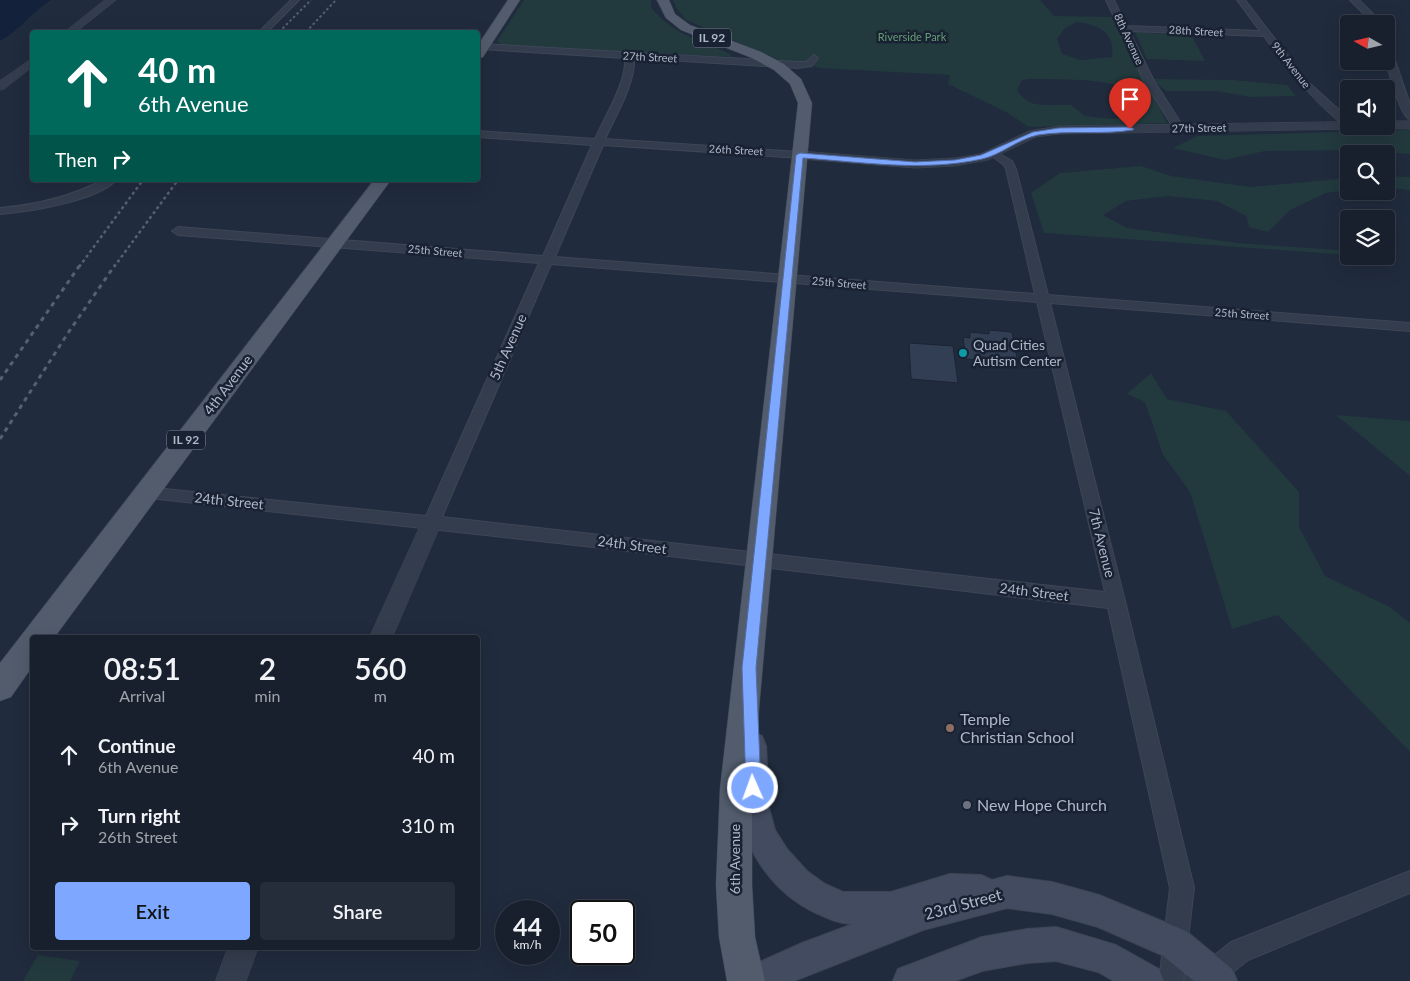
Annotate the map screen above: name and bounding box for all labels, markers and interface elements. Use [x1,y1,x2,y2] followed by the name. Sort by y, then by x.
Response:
[1112,11,1147,67] street label: 8th Avenue
[1340,15,1395,70] north arrow
[1340,15,1395,265] map controls
[1168,23,1224,38] street label: 28th Street
[693,28,731,48] road number: IL 92
[878,30,947,43] park label: Riverside Park
[1269,39,1314,91] street label: 9th Avenue
[138,48,216,90] text: 40 m
[622,49,678,64] street label: 27th Street
[55,50,120,115] icon: ahead
[1109,78,1151,129] pin
[1340,80,1395,135] button: sound
[1116,85,1144,113] icon: arrive
[138,90,249,117] text: 6th Avenue
[1172,121,1226,134] street label: 27th Street
[708,142,764,157] street label: 26th Street
[107,145,135,173] icon: right
[1340,145,1395,200] button: search
[55,148,97,171] text: Then
[1340,210,1395,265] button: layers
[407,242,463,259] street label: 25th Street
[811,274,867,291] street label: 25th Street
[1214,305,1270,322] street label: 25th Street
[485,311,530,382] street label: 5th Avenue
[973,336,1062,369] place label: Quad Cities Autism Center
[957,347,969,359] marker: Quad Cities Autism Center
[200,351,256,418] street label: 4th Avenue
[167,430,205,450] road number: IL 92
[194,488,265,513] street label: 24th Street
[1086,507,1119,579] street label: 7th Avenue
[597,532,668,557] street label: 24th Street
[999,579,1070,604] street label: 24th Street
[104,650,181,686] text: 08:51
[259,650,276,686] text: 2
[354,650,406,686] text: 560
[119,686,165,705] text: Arrival
[255,686,280,705] text: min
[374,686,387,705] text: m
[960,709,1074,746] place label: Temple Christian School
[944,722,956,734] marker: Temple Christian School
[98,734,176,757] text: Continue
[55,741,83,769] icon: ahead
[412,744,455,767] text: 40 m
[98,757,178,776] text: 6th Avenue
[726,761,778,813] position arrow
[977,795,1107,814] place label: New Hope Church
[961,799,973,811] marker: New Hope Church
[98,804,180,827] text: Turn right
[55,811,83,839] icon: right
[401,814,455,837] text: 310 m
[726,824,743,894] street label: 6th Avenue
[98,827,177,846] text: 26th Street
[55,882,250,940] button: Exit
[260,882,455,940] button: Share
[922,884,1004,923] street label: 23rd Street
[570,900,635,965] speed limit sign: 50
[513,911,542,941] text: 44
[513,937,542,952] text: km/h

